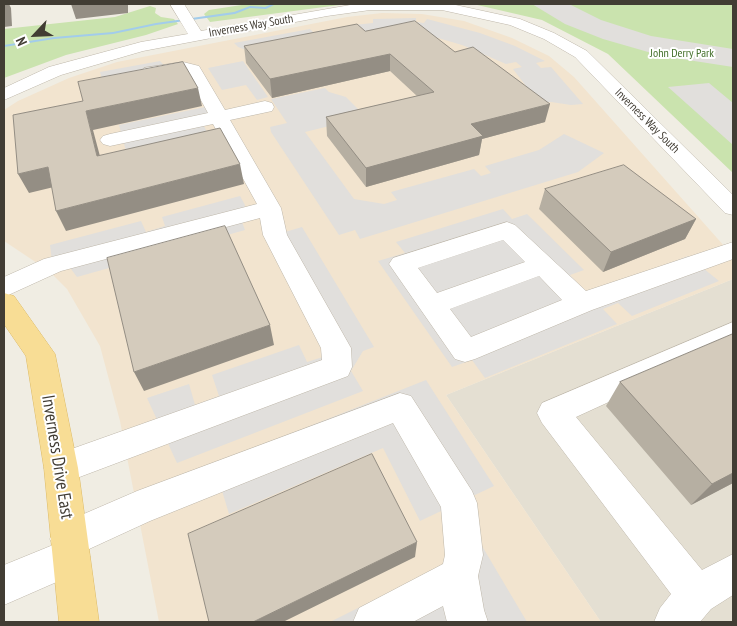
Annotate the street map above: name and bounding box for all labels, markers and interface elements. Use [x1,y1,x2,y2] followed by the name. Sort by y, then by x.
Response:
[10,10,60,60] north arrow
[208,11,294,41] street label: Inverness Way South
[12,34,31,49] text: N
[650,47,714,61] park label: John Derry Park
[612,86,682,156] street label: Inverness Way South
[37,393,77,521] street label: Inverness Drive East

